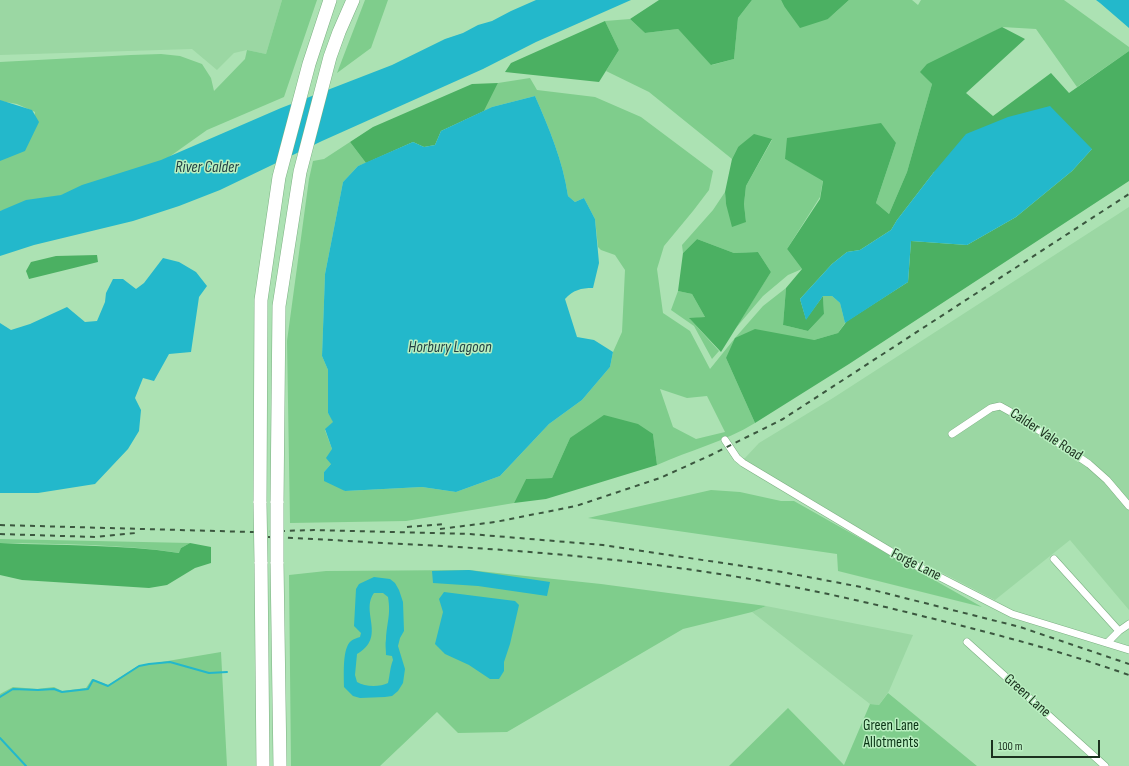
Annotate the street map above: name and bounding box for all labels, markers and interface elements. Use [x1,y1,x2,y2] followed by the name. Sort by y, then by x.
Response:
[175,158,239,178] water label: River Calder
[408,338,492,358] water label: Horbury Lagoon
[1006,405,1086,465] street label: Calder Vale Road
[888,545,944,585] street label: Forge Lane
[1000,671,1054,721] street label: Green Lane
[863,717,919,752] park label: Green Lane Allotments
[993,732,1102,758] scale bar
[998,739,1023,754] text: 100 m

